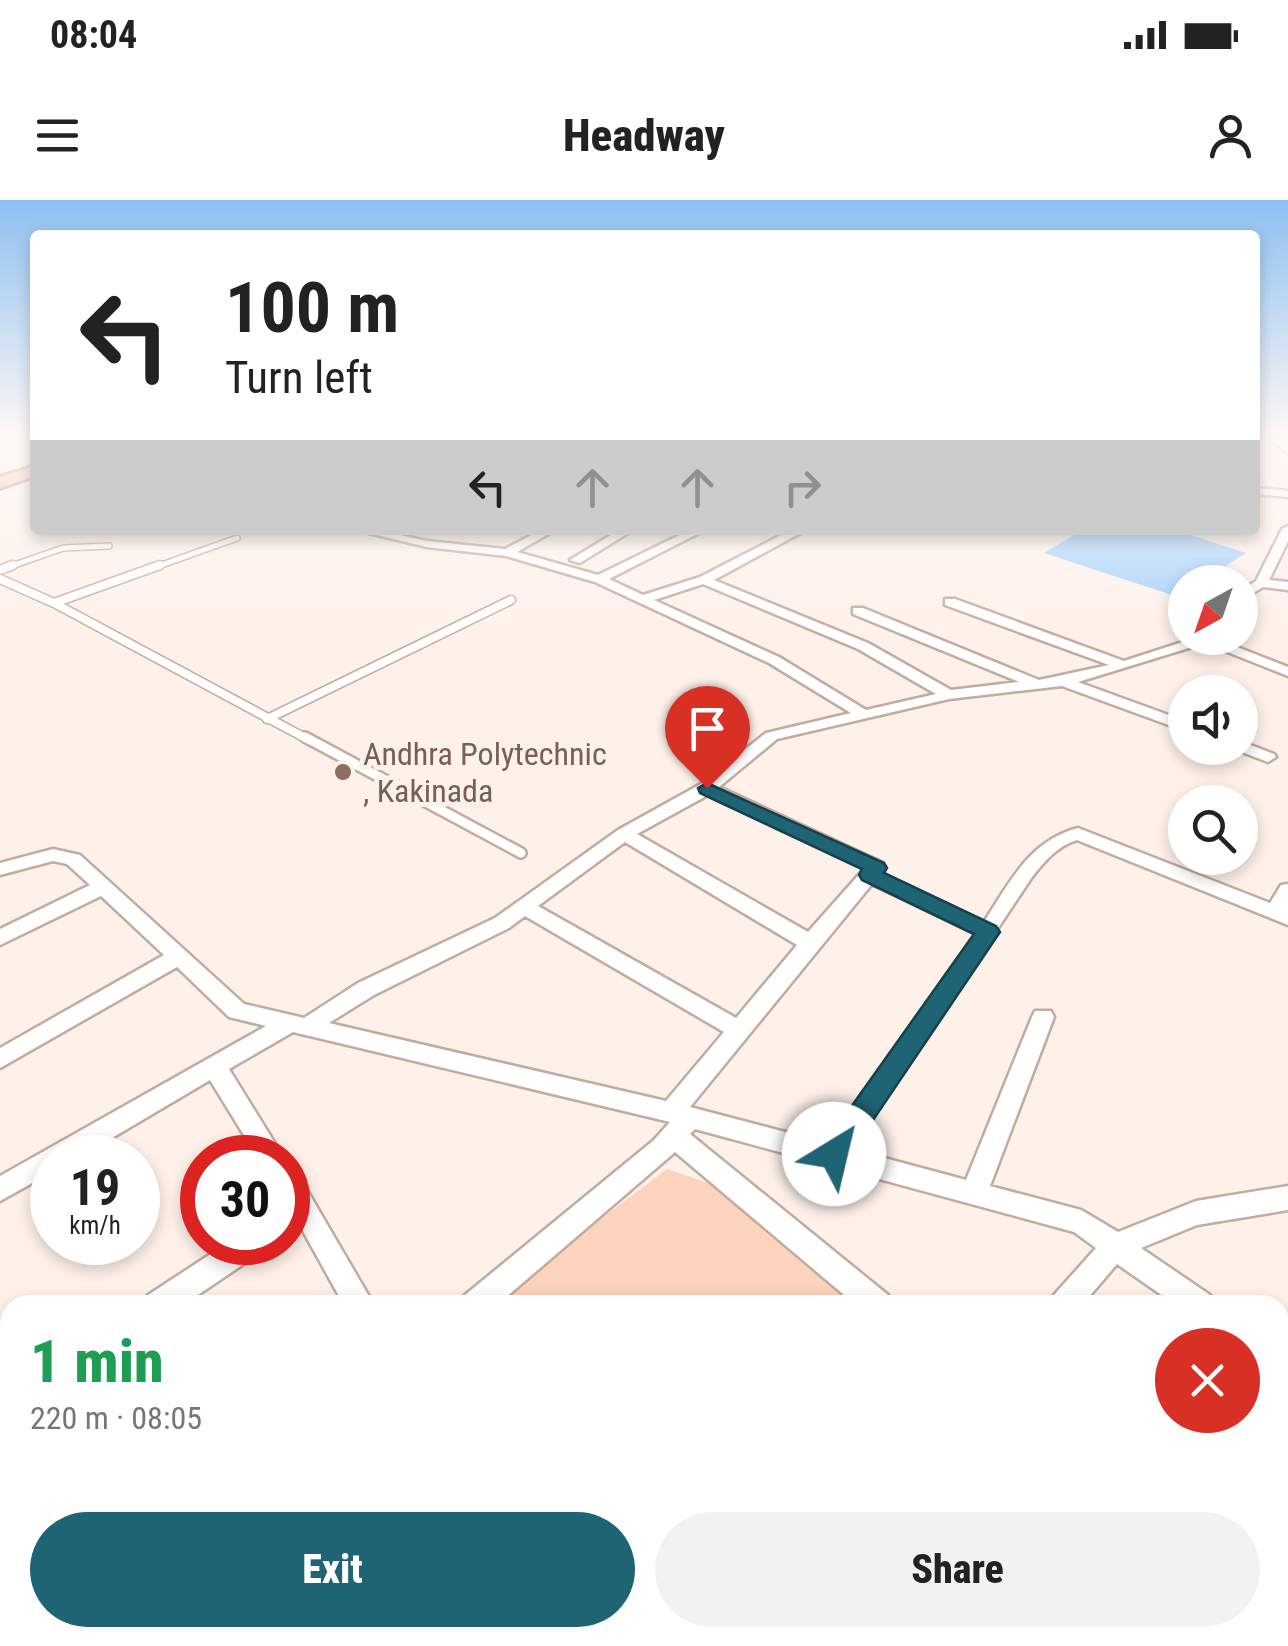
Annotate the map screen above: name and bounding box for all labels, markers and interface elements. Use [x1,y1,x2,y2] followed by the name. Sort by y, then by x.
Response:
[50,13,137,57] text: 08:04
[30,108,85,163] icon: menu
[1203,108,1258,163] icon: person
[563,109,725,162] text: Headway
[225,267,399,349] text: 100 m
[60,270,190,400] icon: left
[225,351,373,404] text: Turn left
[460,460,515,515] icon: left
[565,460,620,515] icon: ahead
[670,460,725,515] icon: ahead
[775,460,830,515] icon: right
[1168,565,1258,655] north arrow
[1168,565,1258,875] map controls
[1168,675,1258,765] button: sound
[665,686,750,789] pin
[680,701,735,756] icon: arrive
[363,735,607,810] place label: Andhra Polytechnic , Kakinada
[332,761,354,783] marker: Andhra Polytechnic , Kakinada
[1168,785,1258,875] button: search
[782,1102,886,1206] position arrow
[180,1135,310,1265] speed limit sign: 30
[70,1159,120,1217] text: 19
[69,1211,121,1240] text: km/h
[30,1326,164,1397] text: 1 min
[1155,1328,1260,1433] button: close
[30,1399,202,1437] text: 220 m · 08:05
[30,1512,635,1627] button: Exit
[655,1512,1260,1627] button: Share

